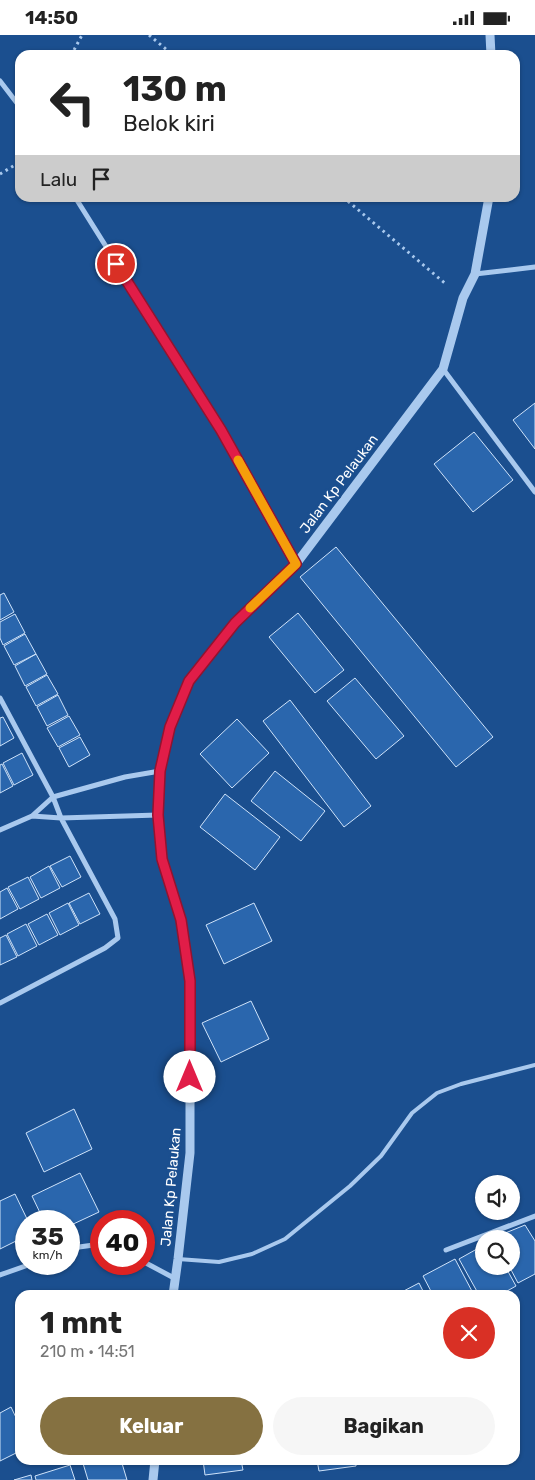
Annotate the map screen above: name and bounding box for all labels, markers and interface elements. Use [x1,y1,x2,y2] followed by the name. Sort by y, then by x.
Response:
[25,6,78,29] text: 14:50
[123,68,227,110] text: 130 m
[40,70,105,135] icon: left
[123,110,215,137] text: Belok kiri
[87,165,115,193] icon: arrive
[40,168,77,191] text: Lalu
[95,243,137,285] pin
[102,250,130,278] icon: arrive
[296,431,382,537] street label: Jalan Kp Pelaukan
[163,1050,215,1102] position arrow
[157,1127,185,1247] street label: Jalan Kp Pelaukan
[475,1175,520,1275] map controls
[475,1175,520,1220] button: sound
[90,1210,155,1275] speed limit sign: 40
[31,1222,64,1251] text: 35
[475,1230,520,1275] button: search
[33,1248,62,1262] text: km/h
[40,1305,122,1341] text: 1 mnt
[443,1307,495,1359] button: close
[40,1342,135,1361] text: 210 m · 14:51
[40,1397,263,1455] button: Keluar
[273,1397,495,1455] button: Bagikan

